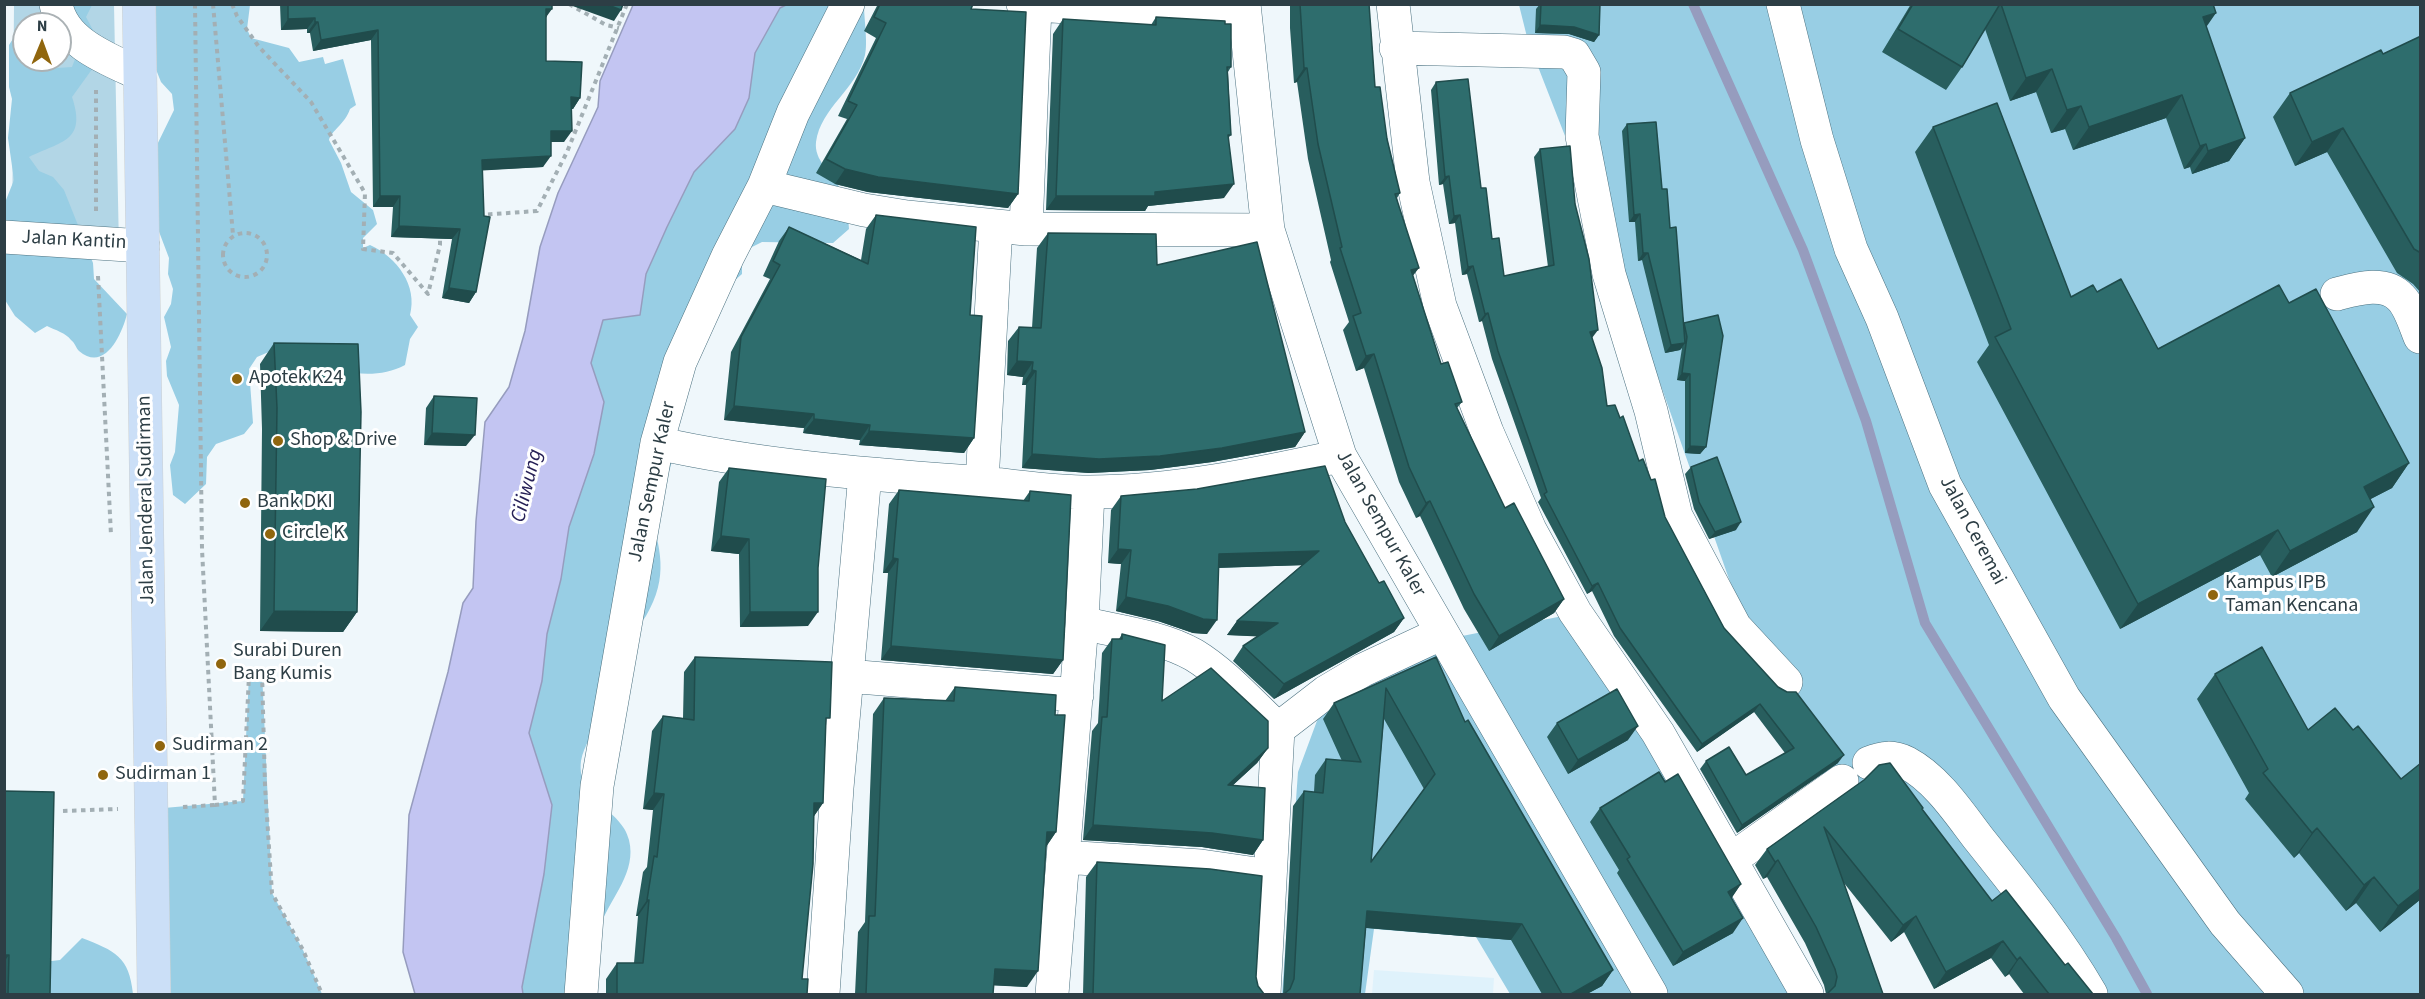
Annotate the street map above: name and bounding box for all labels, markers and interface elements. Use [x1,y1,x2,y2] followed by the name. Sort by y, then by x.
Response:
[12,12,72,72] north arrow
[37,15,48,37] text: N
[21,226,127,256] street label: Jalan Kantin
[249,367,343,391] place label: Apotek K24
[230,372,244,386] marker: Apotek K24
[133,395,161,605] street label: Jalan Jenderal Sudirman
[624,400,682,564] street label: Jalan Sempur Kaler
[290,429,397,453] place label: Shop & Drive
[271,434,285,448] marker: Shop & Drive
[507,447,549,525] water label: Ciliwung
[1330,447,1430,601] street label: Jalan Sempur Kaler
[1933,473,2011,589] street label: Jalan Ceremai
[257,491,333,515] place label: Bank DKI
[238,496,252,510] marker: Bank DKI
[282,522,345,546] place label: Circle K
[263,527,277,541] marker: Circle K
[2225,572,2358,619] place label: Kampus IPB Taman Kencana
[2206,588,2220,602] marker: Kampus IPB Taman Kencana
[233,640,342,687] place label: Surabi Duren Bang Kumis
[214,657,228,671] marker: Surabi Duren Bang Kumis
[172,734,268,758] place label: Sudirman 2
[153,739,167,753] marker: Sudirman 2
[115,763,211,787] place label: Sudirman 1
[96,768,110,782] marker: Sudirman 1

